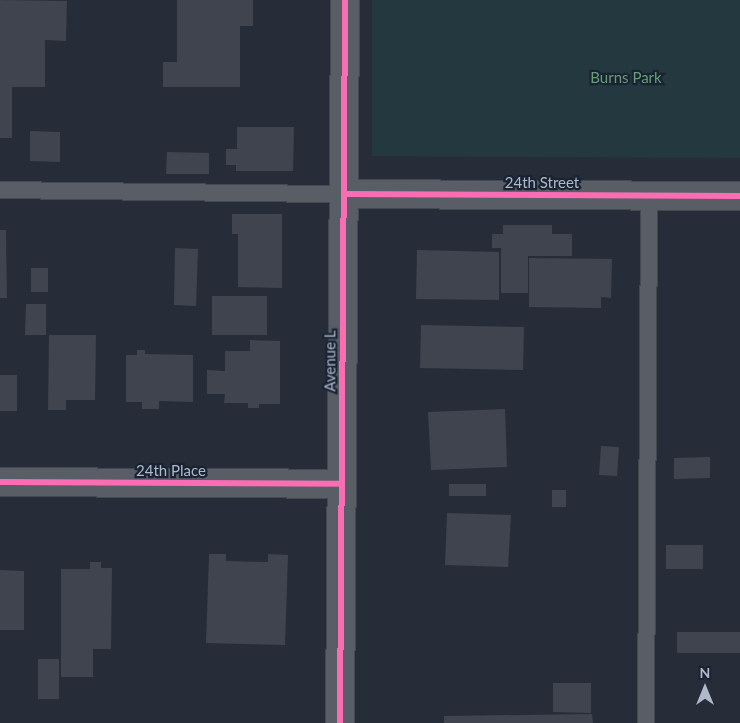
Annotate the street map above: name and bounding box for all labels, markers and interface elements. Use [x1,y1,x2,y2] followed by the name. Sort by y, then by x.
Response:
[590,69,662,87] park label: Burns Park
[505,174,579,192] street label: 24th Street
[321,330,339,392] street label: Avenue L
[136,462,206,480] street label: 24th Place
[680,663,730,713] north arrow
[700,664,710,681] text: N

